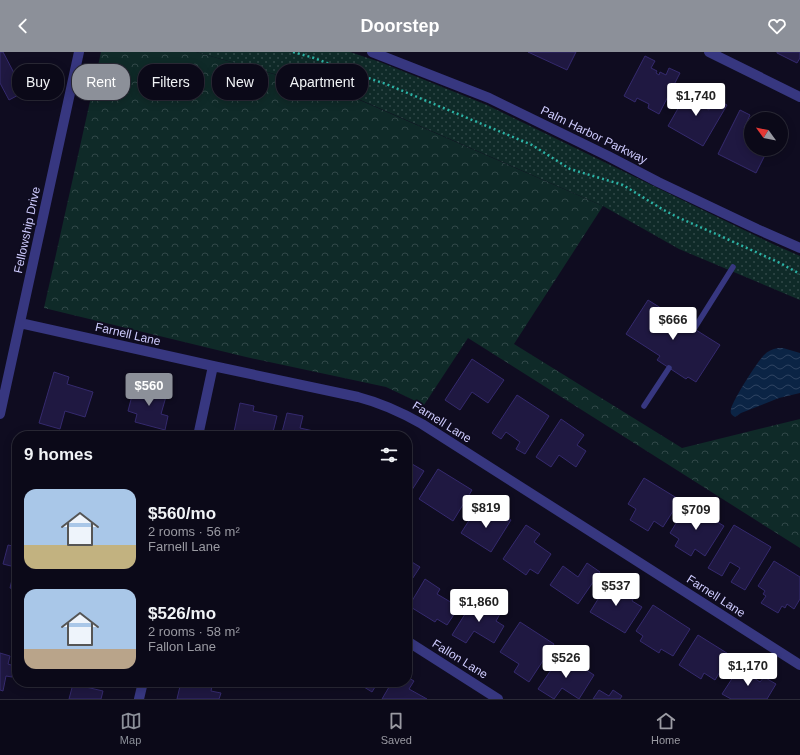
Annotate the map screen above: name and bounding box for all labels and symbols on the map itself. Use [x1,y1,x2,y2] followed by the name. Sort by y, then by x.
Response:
[663,83,729,117] pin: $1,740
[538,103,650,167] street label: Palm Harbor Parkway
[744,112,788,156] north arrow
[11,185,43,275] street label: Fellowship Drive
[649,307,697,341] pin: $666
[94,320,162,348] street label: Farnell Lane
[125,373,173,407] pin: $560
[410,398,474,446] street label: Farnell Lane
[462,495,510,529] pin: $819
[672,497,720,531] pin: $709
[684,572,748,620] street label: Farnell Lane
[592,573,640,607] pin: $537
[446,589,512,623] pin: $1,860
[430,636,491,682] street label: Fallon Lane
[542,645,590,679] pin: $526
[715,653,781,687] pin: $1,170

